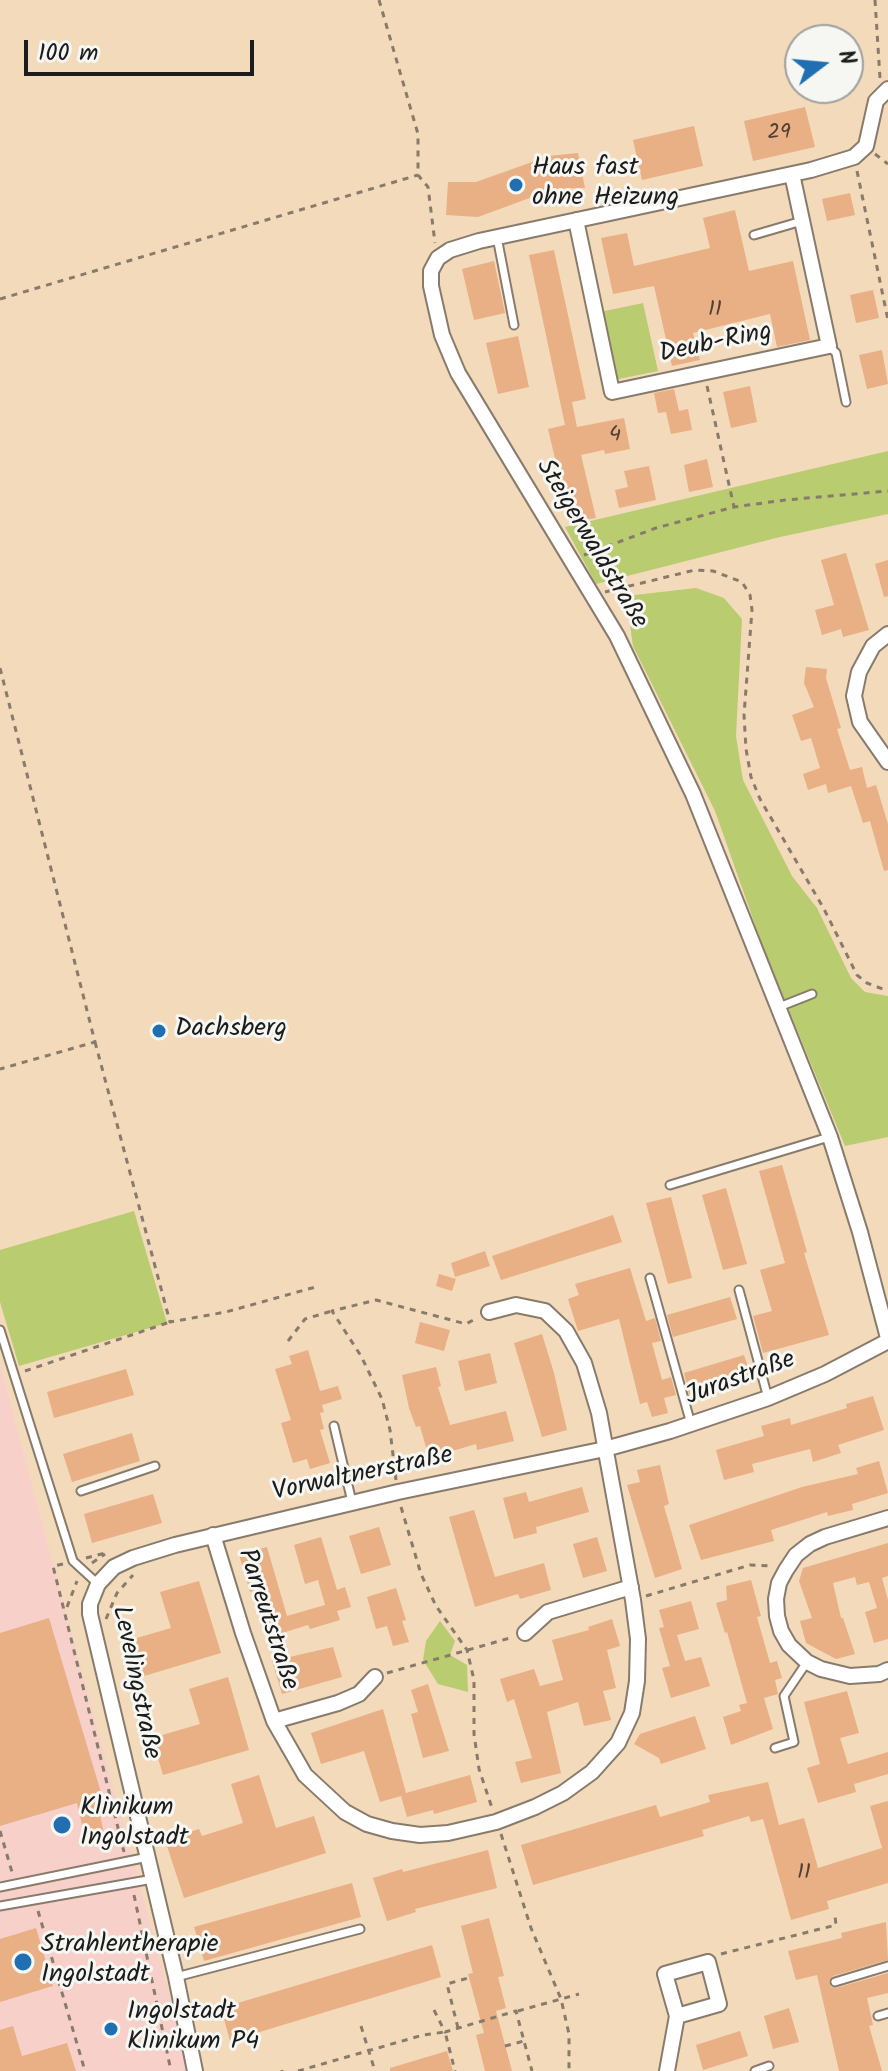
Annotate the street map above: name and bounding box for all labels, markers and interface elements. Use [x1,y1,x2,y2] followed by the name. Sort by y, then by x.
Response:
[28,24,258,74] scale bar
[784,24,864,104] north arrow
[38,34,98,73] text: 100 m
[827,46,864,69] text: N
[767,121,791,147] house number: 29
[532,154,679,216] place label: Haus fast ohne Heizung
[507,176,525,194] marker: Haus fast ohne Heizung
[708,298,722,324] house number: 11
[657,318,775,372] street label: Deub-Ring
[609,423,621,449] house number: 4
[527,455,653,635] street label: Steigerwaldstraße
[175,1015,287,1047] place label: Dachsberg
[150,1022,168,1040] marker: Dachsberg
[682,1346,800,1414] street label: Jurastraße
[270,1442,456,1510] street label: Vorwaltnerstraße
[229,1545,303,1695] street label: Parreutstraße
[103,1603,165,1763] street label: Levelingstraße
[80,1794,189,1856] place label: Klinikum Ingolstadt
[51,1814,73,1836] marker: Klinikum Ingolstadt
[797,1861,811,1887] house number: 11
[41,1931,218,1992] place label: Strahlentherapie Ingolstadt
[12,1951,34,1973] marker: Strahlentherapie Ingolstadt
[127,1998,259,2060] place label: Ingolstadt Klinikum P4
[102,2020,120,2038] marker: Ingolstadt Klinikum P4

